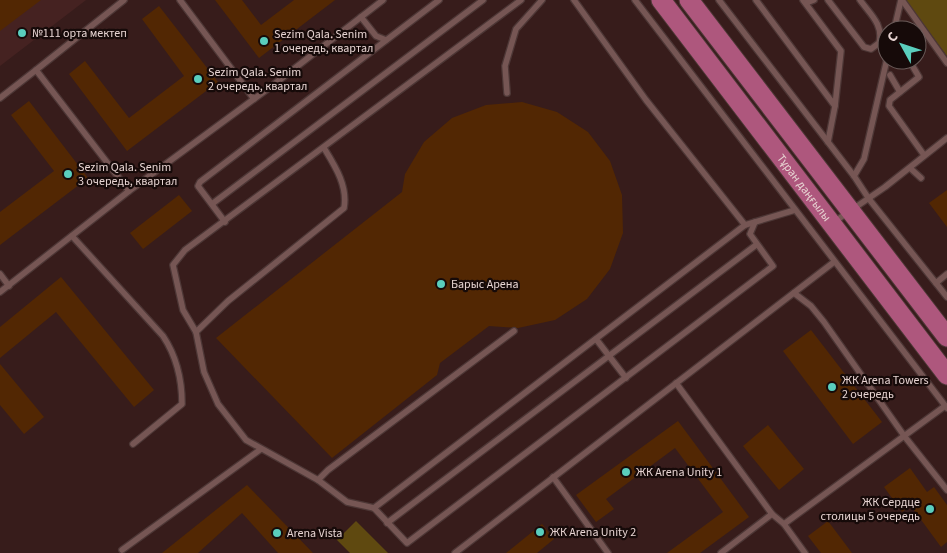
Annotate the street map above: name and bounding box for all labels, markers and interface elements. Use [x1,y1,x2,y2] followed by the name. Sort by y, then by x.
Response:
[877,20,927,70] north arrow
[32,25,127,42] place label: №111 орта мектеп
[274,26,373,57] place label: Sezim Qala. Senim 1 очередь, квартал
[16,27,28,39] marker: №111 орта мектеп
[883,28,903,47] text: С
[258,35,270,47] marker: Sezim Qala. Senim 1 очередь, квартал
[208,64,307,95] place label: Sezim Qala. Senim 2 очередь, квартал
[192,73,204,85] marker: Sezim Qala. Senim 2 очередь, квартал
[773,150,835,225] street label: Тұран даңғылы
[78,159,177,190] place label: Sezim Qala. Senim 3 очередь, квартал
[62,168,74,180] marker: Sezim Qala. Senim 3 очередь, квартал
[451,276,519,293] place label: Барыс Арена
[435,278,447,290] marker: Барыс Арена
[842,372,929,403] place label: ЖК Arena Towers 2 очередь
[826,381,838,393] marker: ЖК Arena Towers 2 очередь
[636,464,722,481] place label: ЖК Arena Unity 1
[620,466,632,478] marker: ЖК Arena Unity 1
[821,494,920,525] place label: ЖК Сердце столицы 5 очередь
[924,503,936,515] marker: ЖК Сердце столицы 5 очередь
[550,524,636,541] place label: ЖК Arena Unity 2
[287,525,342,542] place label: Arena Vista
[534,526,546,538] marker: ЖК Arena Unity 2
[271,527,283,539] marker: Arena Vista

